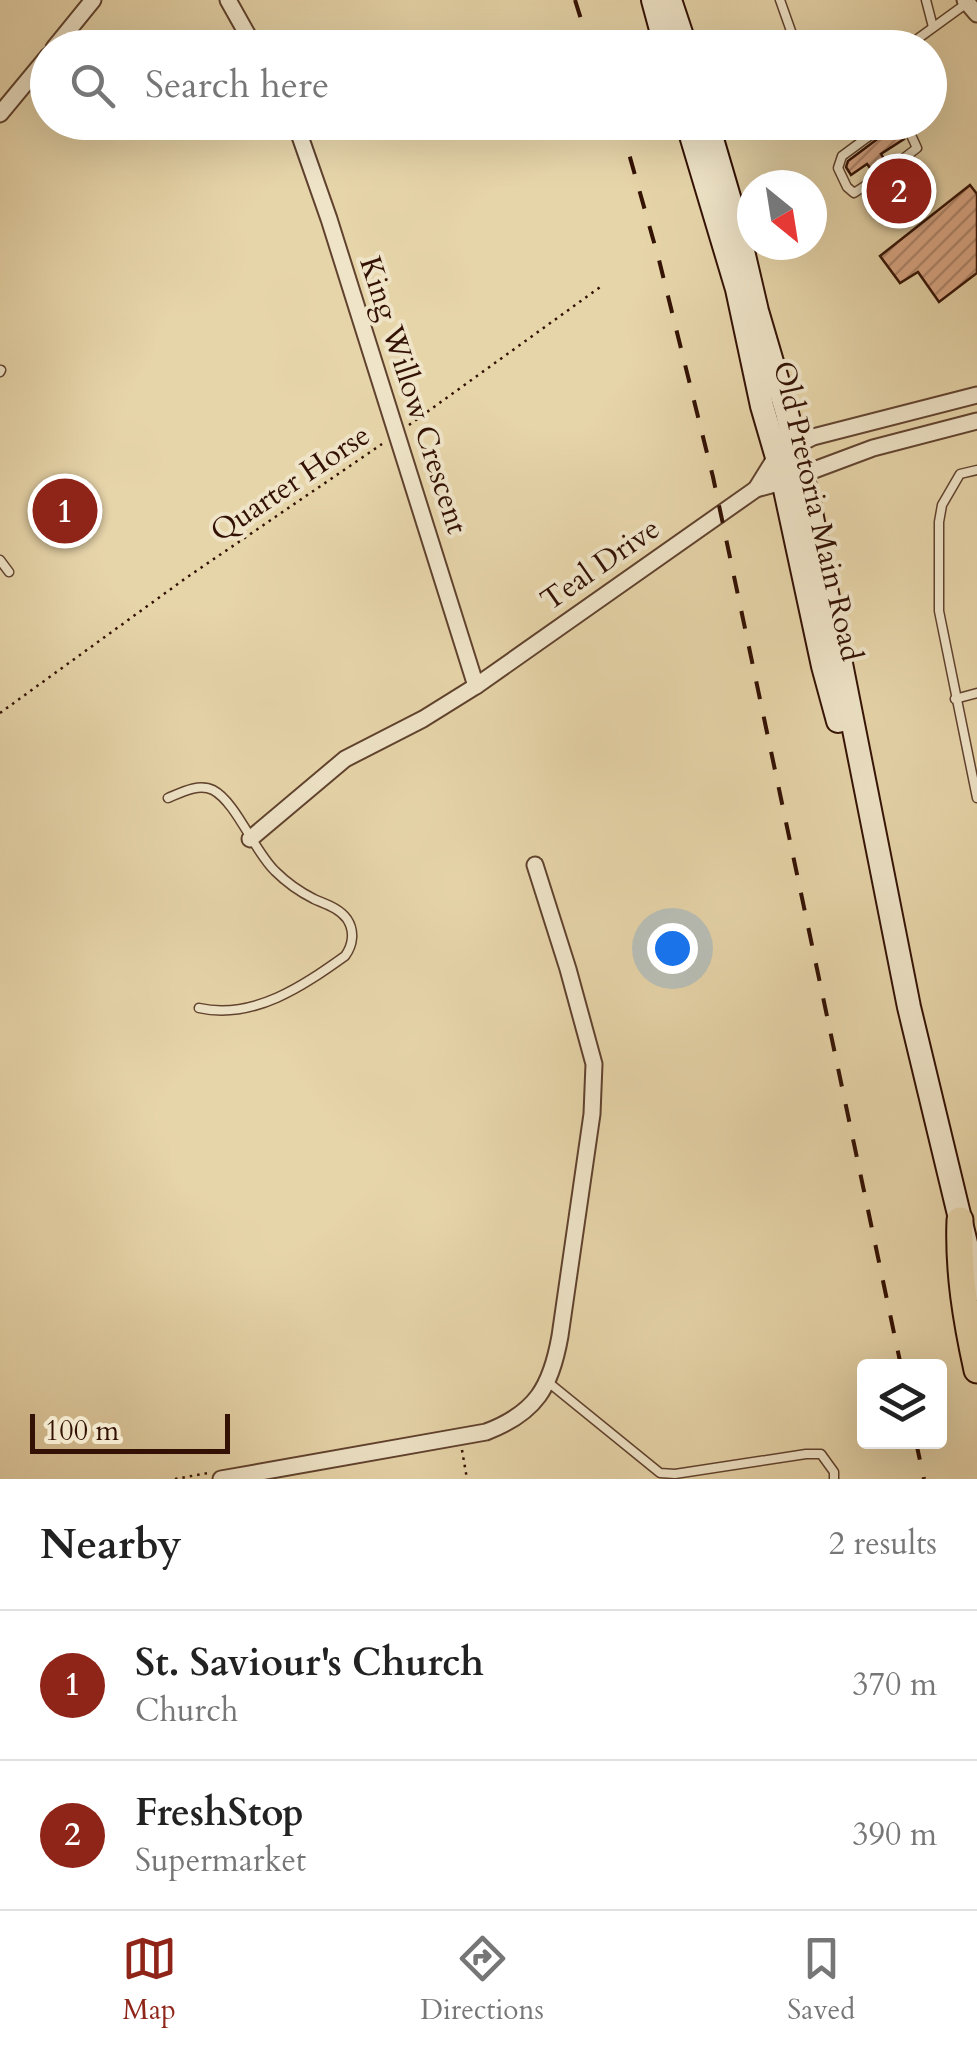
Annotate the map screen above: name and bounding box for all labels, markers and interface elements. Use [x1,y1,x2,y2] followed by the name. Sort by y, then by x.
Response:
[30,30,947,140] search box
[65,58,120,113] icon: search
[145,59,329,111] text: Search here
[866,154,932,228] pin: 2
[737,170,827,260] north arrow
[349,251,478,540] street label: King Willow Crescent
[763,357,872,665] street label: Old Pretoria Main Road
[202,415,378,552] street label: Quarter Horse
[32,474,98,548] pin: 1
[532,508,668,620] street label: Teal Drive
[647,923,698,974] your location
[857,1359,947,1449] map controls
[857,1359,947,1449] button: layers
[30,1409,230,1454] scale bar
[45,1412,119,1450] text: 100 m
[40,1516,182,1573] text: Nearby
[829,1522,937,1566] text: 2 results
[135,1637,484,1689] text: St. Saviour's Church
[64,1663,81,1707] text: 1
[852,1663,937,1707] text: 370 m
[135,1689,238,1733] text: Church
[135,1787,304,1839] text: FreshStop
[64,1813,81,1857] text: 2
[852,1813,937,1857] text: 390 m
[135,1839,306,1883] text: Supermarket
[122,1931,177,2029] tab: Map
[420,1931,544,2029] tab: Directions
[787,1931,855,2029] tab: Saved

